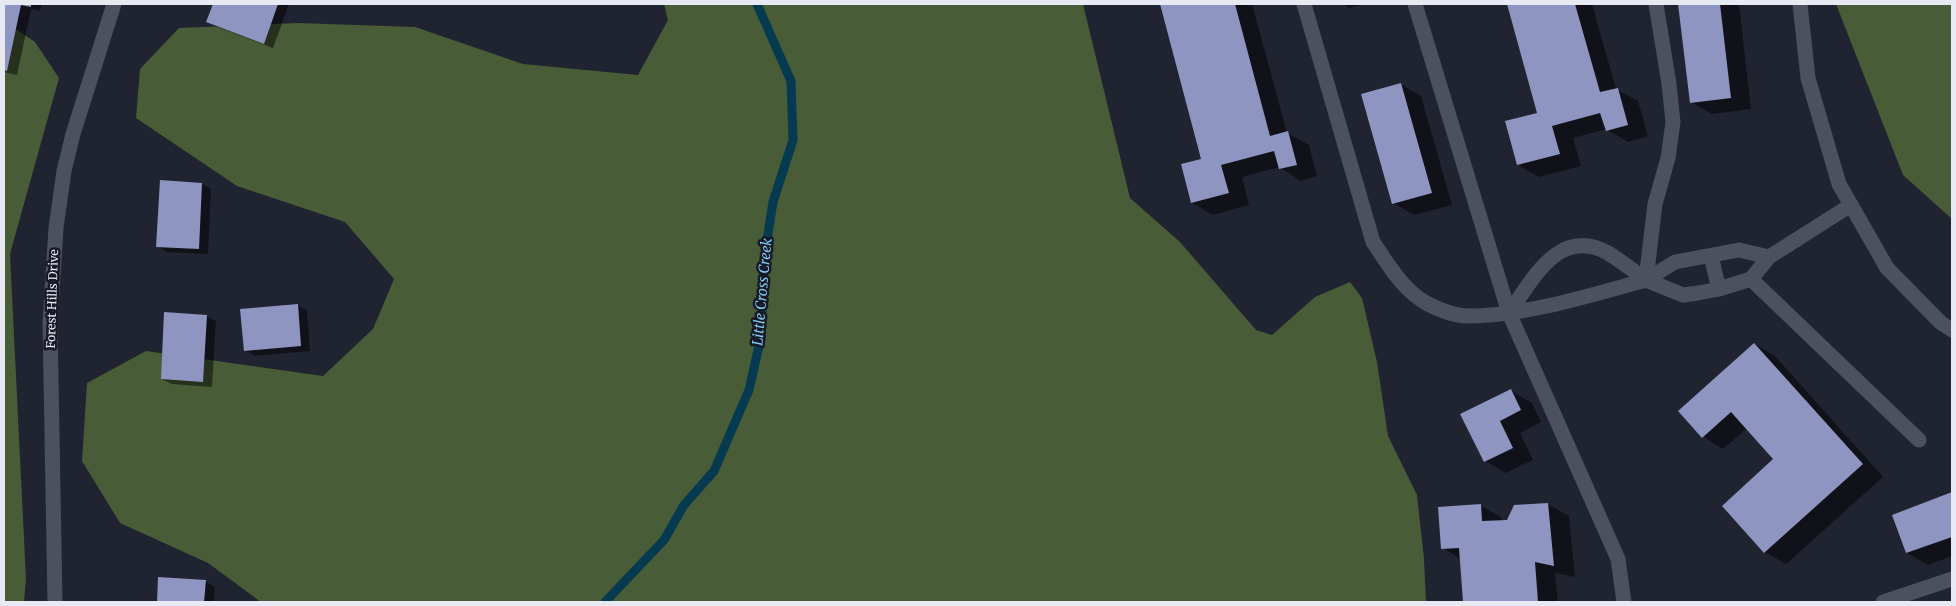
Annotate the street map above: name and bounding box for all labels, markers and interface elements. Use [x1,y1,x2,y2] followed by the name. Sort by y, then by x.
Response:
[750,237,776,347] water label: Little Cross Creek
[44,249,62,349] street label: Forest Hills Drive

